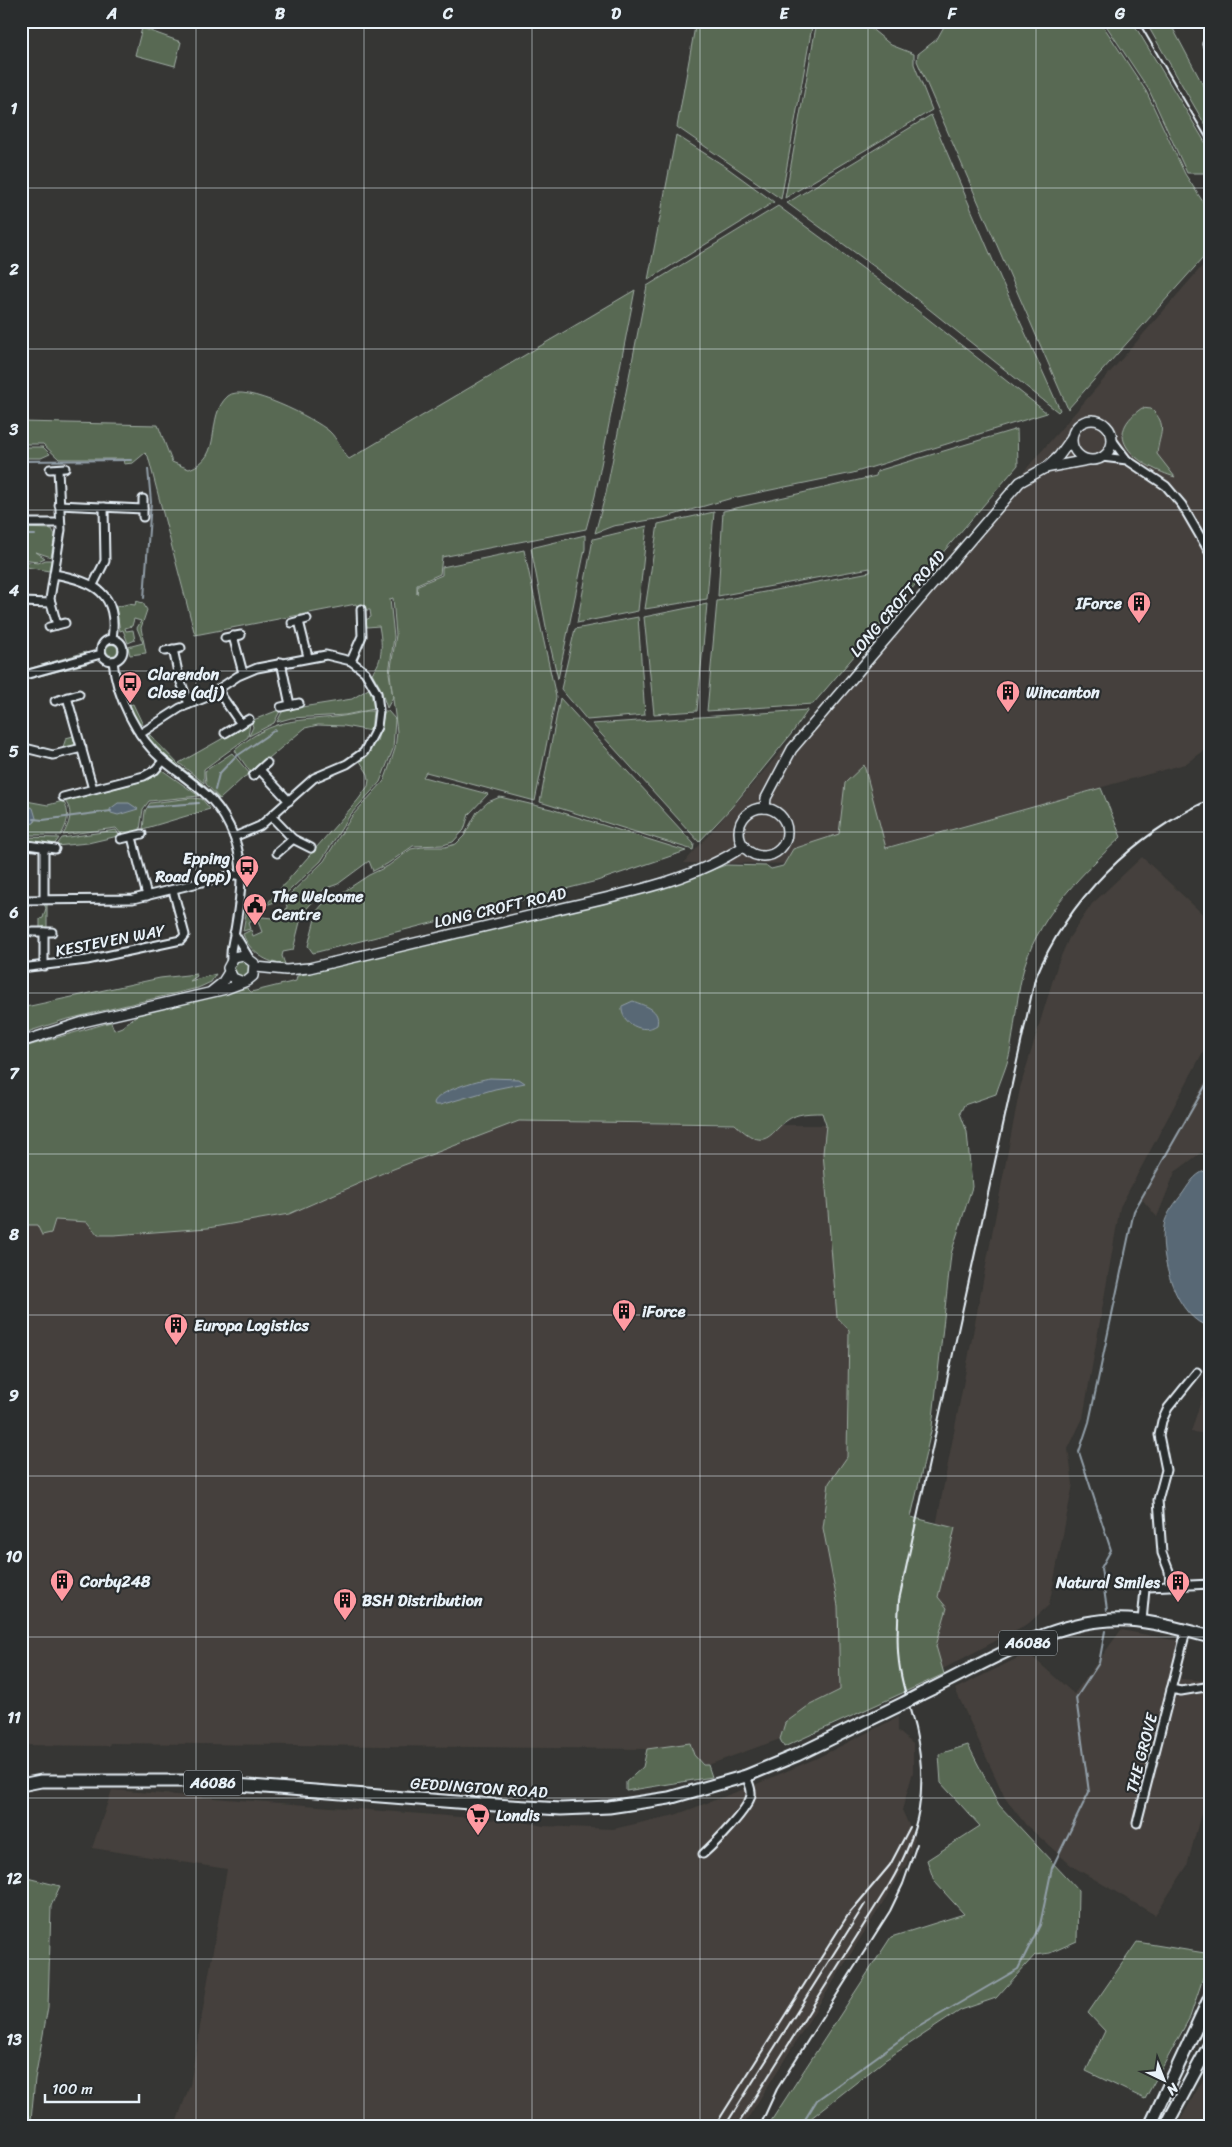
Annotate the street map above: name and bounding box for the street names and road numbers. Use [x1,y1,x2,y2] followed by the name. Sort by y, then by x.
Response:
[842,543,953,664] street label: LONG CROFT ROAD
[431,878,570,937] street label: LONG CROFT ROAD
[53,915,169,965] street label: KESTEVEN WAY
[999,1630,1057,1656] road number: A6086
[1117,1709,1166,1796] street label: THE GROVE
[409,1768,549,1807] street label: GEDDINGTON ROAD
[184,1770,242,1796] road number: A6086

